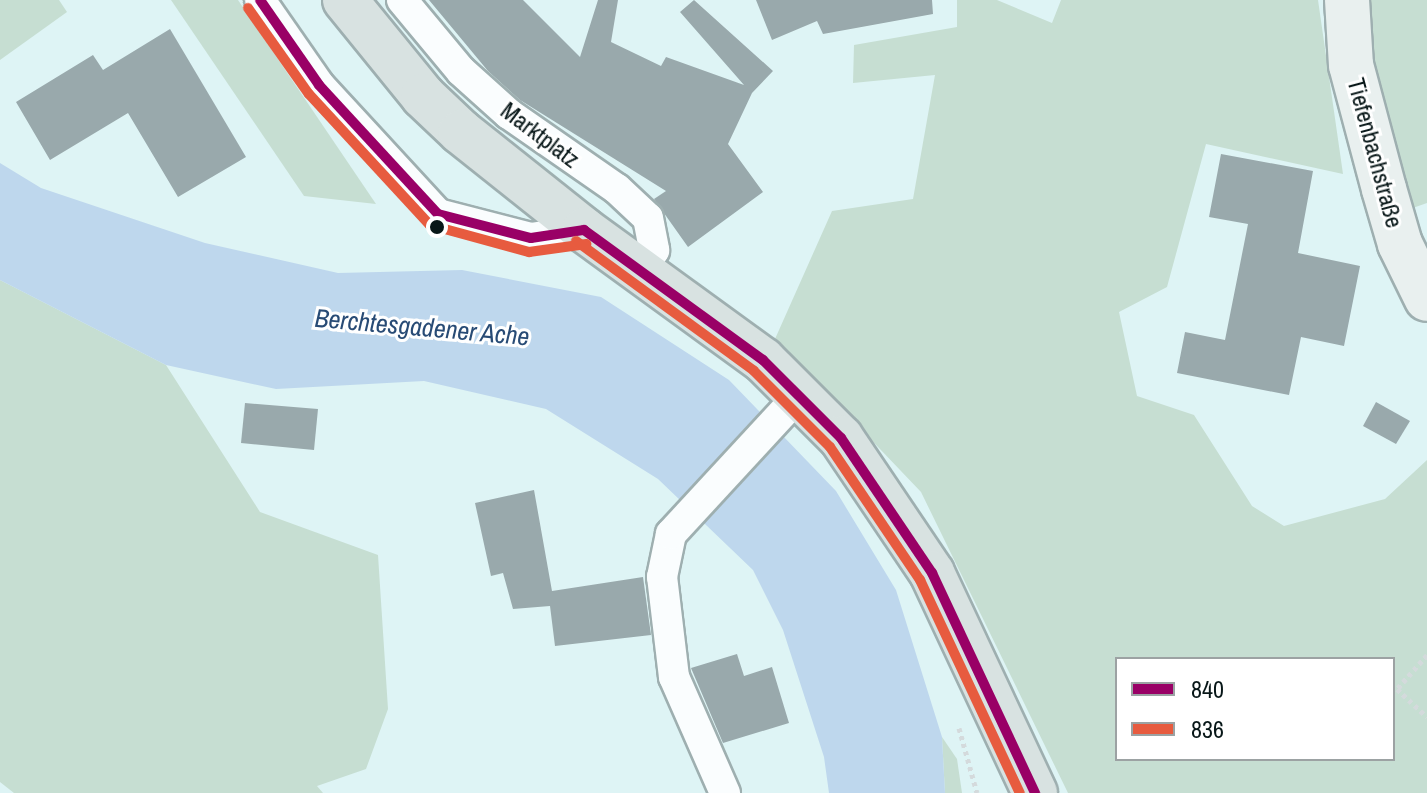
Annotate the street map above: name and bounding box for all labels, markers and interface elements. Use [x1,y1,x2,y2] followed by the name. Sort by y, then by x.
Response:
[1341,75,1409,231] street label: Tiefenbachstraße
[495,96,585,174] street label: Marktplatz
[429,219,445,235] unlabelled marker
[313,302,531,352] water label: Berchtesgadener Ache
[1115,657,1395,761] legend
[1191,673,1224,705] text: 840
[1191,713,1224,745] text: 836

